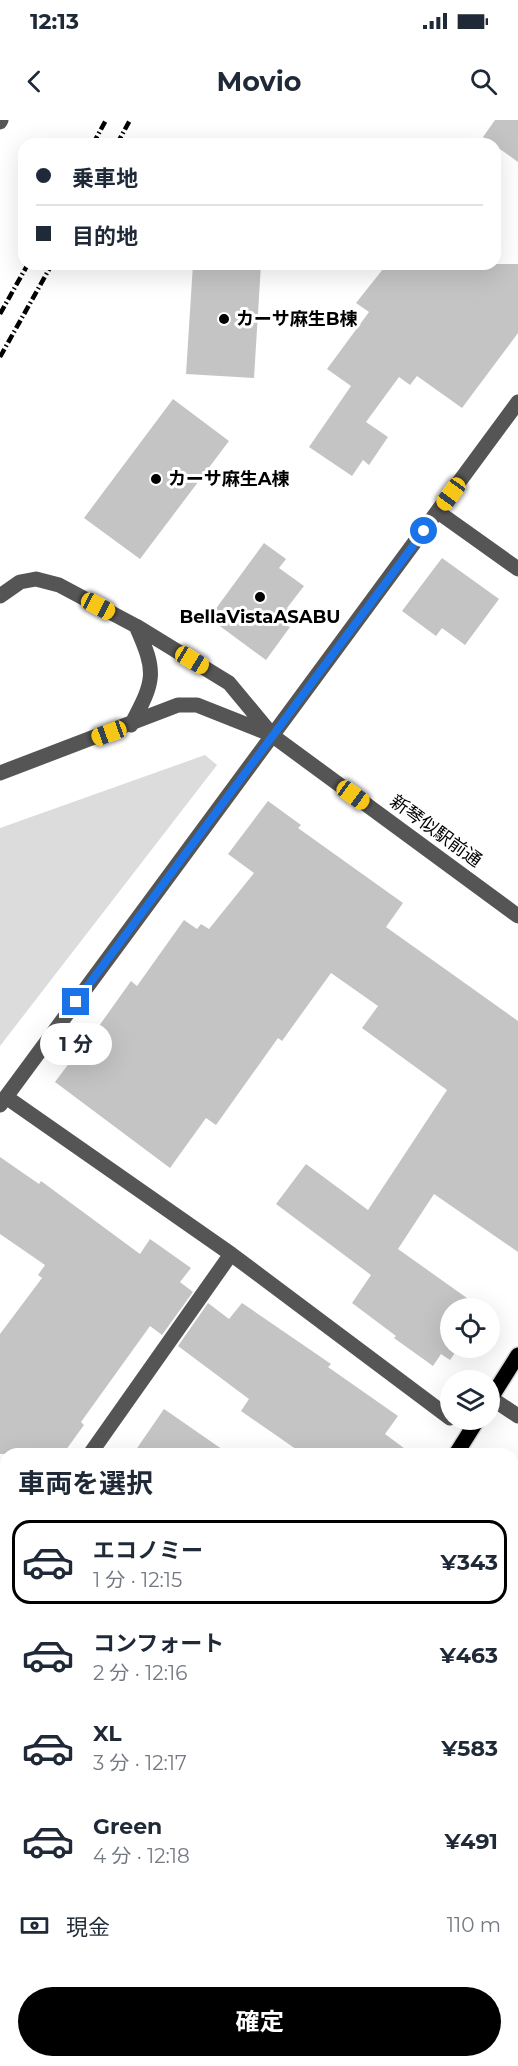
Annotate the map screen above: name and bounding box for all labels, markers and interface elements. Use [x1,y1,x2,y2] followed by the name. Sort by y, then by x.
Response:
[30,8,79,35] text: 12:13
[18,65,51,98] icon: back
[216,65,302,98] text: Movio
[467,65,500,98] icon: search
[72,165,138,192] text: 乗車地
[72,223,138,250] text: 目的地
[236,308,357,330] place label: カーサ麻生B棟
[217,312,231,326] marker: カーサ麻生B棟
[168,468,289,490] place label: カーサ麻生A棟
[149,472,163,486] marker: カーサ麻生A棟
[433,474,469,514] car
[410,517,437,544] route start
[78,590,118,622] car
[253,590,267,604] marker: BellaVistaASABU
[179,606,341,628] place label: BellaVistaASABU
[172,643,212,677] car
[89,718,129,748] car
[333,777,373,813] car
[386,790,486,872] street label: 新琴似駅前通
[62,988,89,1015] route end
[40,1023,112,1065] callout: 1 分
[59,1032,93,1056] text: 1 分
[440,1298,500,1430] map controls
[440,1298,500,1358] button: locate
[440,1370,500,1430] button: layers
[18,1467,153,1500] text: 車両を選択
[21,1535,75,1589] icon: car
[93,1537,203,1564] text: エコノミー
[441,1549,498,1576] text: ¥343
[93,1568,182,1592] text: 1 分 · 12:15
[21,1628,75,1682] icon: car
[93,1630,224,1657] text: コンフォート
[440,1642,498,1669] text: ¥463
[93,1661,187,1685] text: 2 分 · 12:16
[93,1720,122,1747] text: XL
[21,1721,75,1775] icon: car
[441,1735,498,1762] text: ¥583
[93,1751,187,1775] text: 3 分 · 12:17
[93,1813,162,1840] text: Green
[21,1814,75,1868] icon: car
[444,1828,498,1855] text: ¥491
[93,1844,190,1868] text: 4 分 · 12:18
[18,1909,51,1942] icon: cash
[447,1913,501,1937] text: 110 m
[66,1914,110,1941] text: 現金
[18,1987,501,2056] button: 確定

